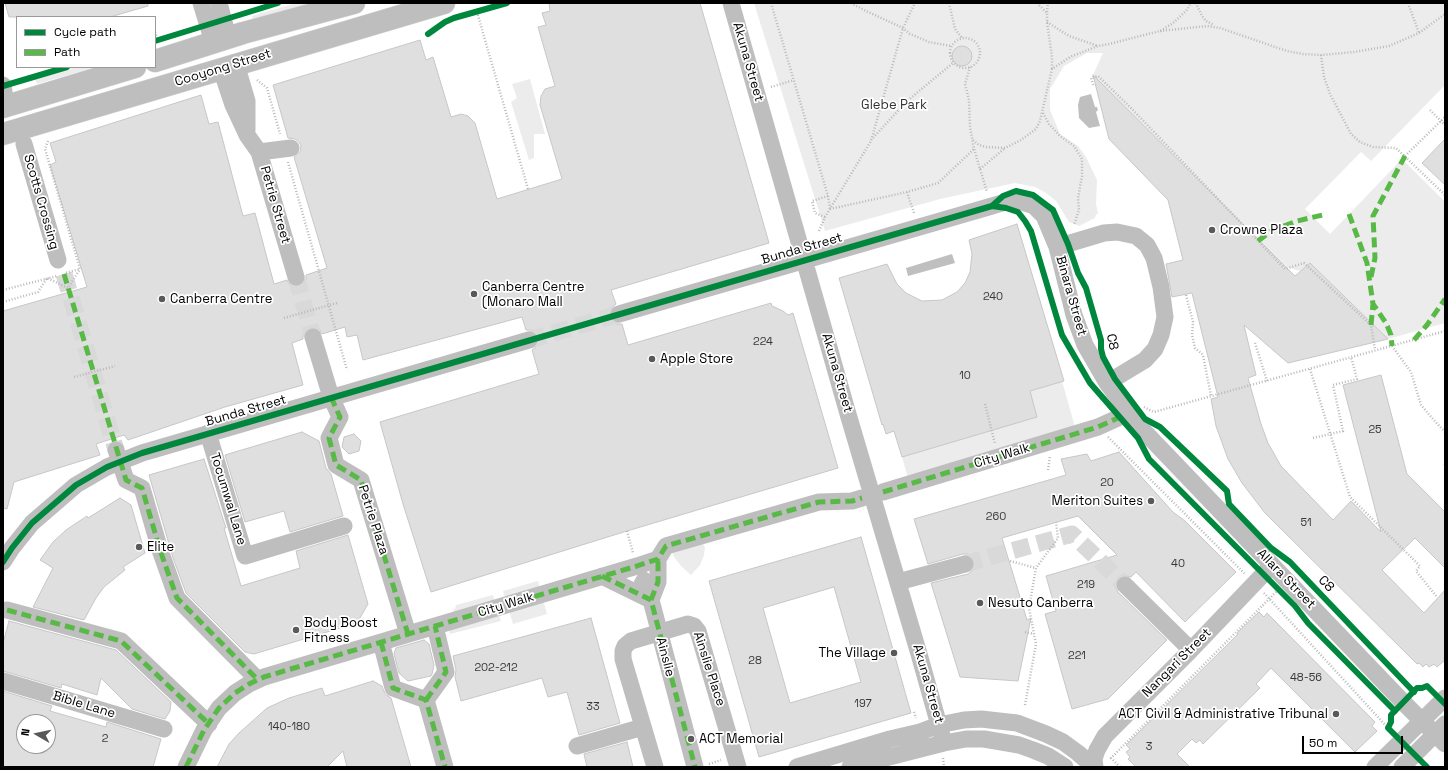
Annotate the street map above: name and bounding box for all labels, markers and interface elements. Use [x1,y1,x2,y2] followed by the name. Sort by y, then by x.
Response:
[16,16,156,68] legend
[729,21,767,103] street label: Akuna Street
[54,24,116,40] text: Cycle path
[54,44,80,60] text: Path
[173,46,273,90] street label: Cooyong Street
[861,97,927,113] park label: Glebe Park
[20,153,62,251] street label: Scotts Crossing
[256,164,294,246] street label: Petrie Street
[1220,222,1303,238] place label: Crowne Plaza
[1207,225,1217,235] marker: Crowne Plaza
[760,230,844,268] street label: Bunda Street
[1052,254,1090,338] street label: Binara Street
[482,279,584,310] place label: Canberra Centre (Monaro Mall
[469,289,479,299] marker: Canberra Centre (Monaro Mall
[983,290,1003,304] house number: 240
[170,291,272,307] place label: Canberra Centre
[157,294,167,304] marker: Canberra Centre
[818,332,856,414] street label: Akuna Street
[1103,332,1121,352] street label: C8
[753,335,773,349] house number: 224
[660,351,733,367] place label: Apple Store
[647,354,657,364] marker: Apple Store
[959,369,971,383] house number: 10
[204,392,288,430] street label: Bunda Street
[1368,423,1382,437] house number: 25
[972,440,1032,472] street label: City Walk
[207,451,249,547] street label: Tocumwal Lane
[1100,476,1114,490] house number: 20
[354,483,392,557] street label: Petrie Plaza
[1051,493,1143,509] place label: Meriton Suites
[1146,496,1156,506] marker: Meriton Suites
[986,510,1006,524] house number: 260
[1300,516,1312,530] house number: 51
[147,539,174,555] place label: Elite
[134,542,144,552] marker: Elite
[1254,546,1318,612] street label: Allara Street
[1171,557,1185,571] house number: 40
[1315,573,1337,595] street label: C8
[1077,578,1095,592] house number: 219
[476,589,536,621] street label: City Walk
[988,595,1093,611] place label: Nesuto Canberra
[975,598,985,608] marker: Nesuto Canberra
[304,615,378,646] place label: Body Boost Fitness
[291,625,301,635] marker: Body Boost Fitness
[1139,625,1215,701] street label: Nangari Street
[690,630,728,708] street label: Ainslie Place
[652,636,678,678] street label: Ainslie
[909,643,947,725] street label: Akuna Street
[818,645,886,661] place label: The Village
[889,648,899,658] marker: The Village
[1068,649,1086,663] house number: 221
[748,654,762,668] house number: 28
[474,661,518,675] house number: 202-212
[1290,671,1322,685] house number: 48-56
[51,688,117,722] street label: Bible Lane
[854,697,872,711] house number: 197
[586,700,600,714] house number: 33
[1118,706,1328,722] place label: ACT Civil & Administrative Tribunal
[1331,709,1341,719] marker: ACT Civil & Administrative Tribunal
[16,714,56,754] north arrow
[268,720,310,734] house number: 140-180
[18,728,33,737] text: N
[1304,728,1405,754] scale bar
[699,731,783,747] place label: ACT Memorial
[102,732,108,746] house number: 2
[686,734,696,744] marker: ACT Memorial
[1309,735,1337,751] text: 50 m
[1146,740,1152,754] house number: 3

